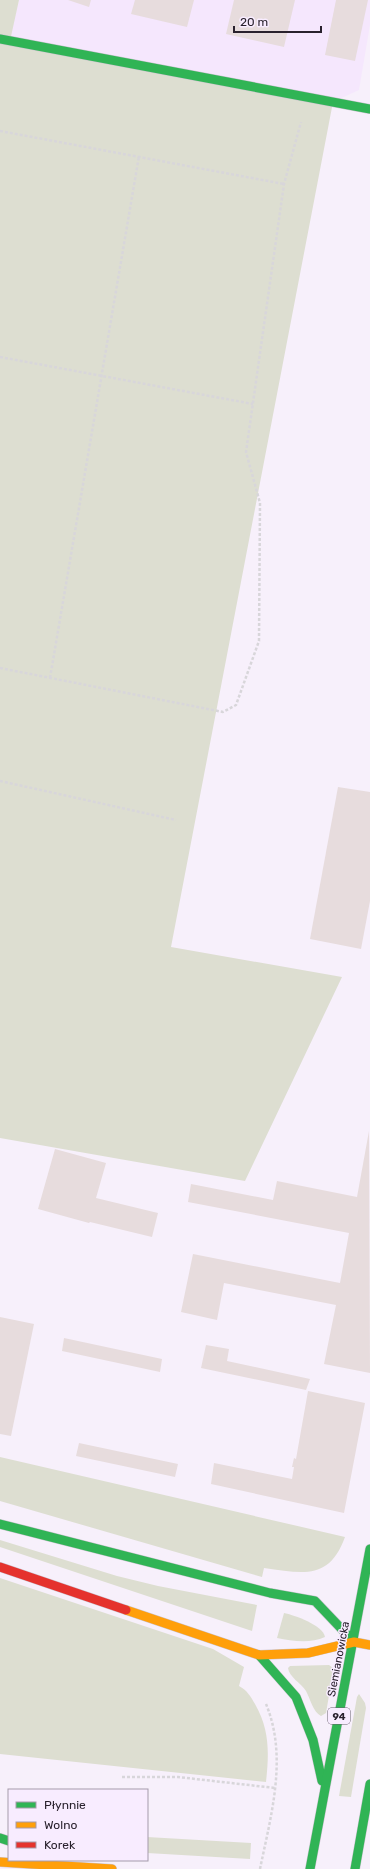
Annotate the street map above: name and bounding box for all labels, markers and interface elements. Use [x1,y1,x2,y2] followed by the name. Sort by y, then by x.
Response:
[234,8,321,34] scale bar
[240,15,268,29] text: 20 m
[325,1620,352,1698] street label: Siemianowicka
[328,1708,350,1724] road number: 94
[8,1789,148,1861] legend
[44,1798,86,1812] text: Płynnie
[44,1818,77,1832] text: Wolno
[44,1838,76,1852] text: Korek

